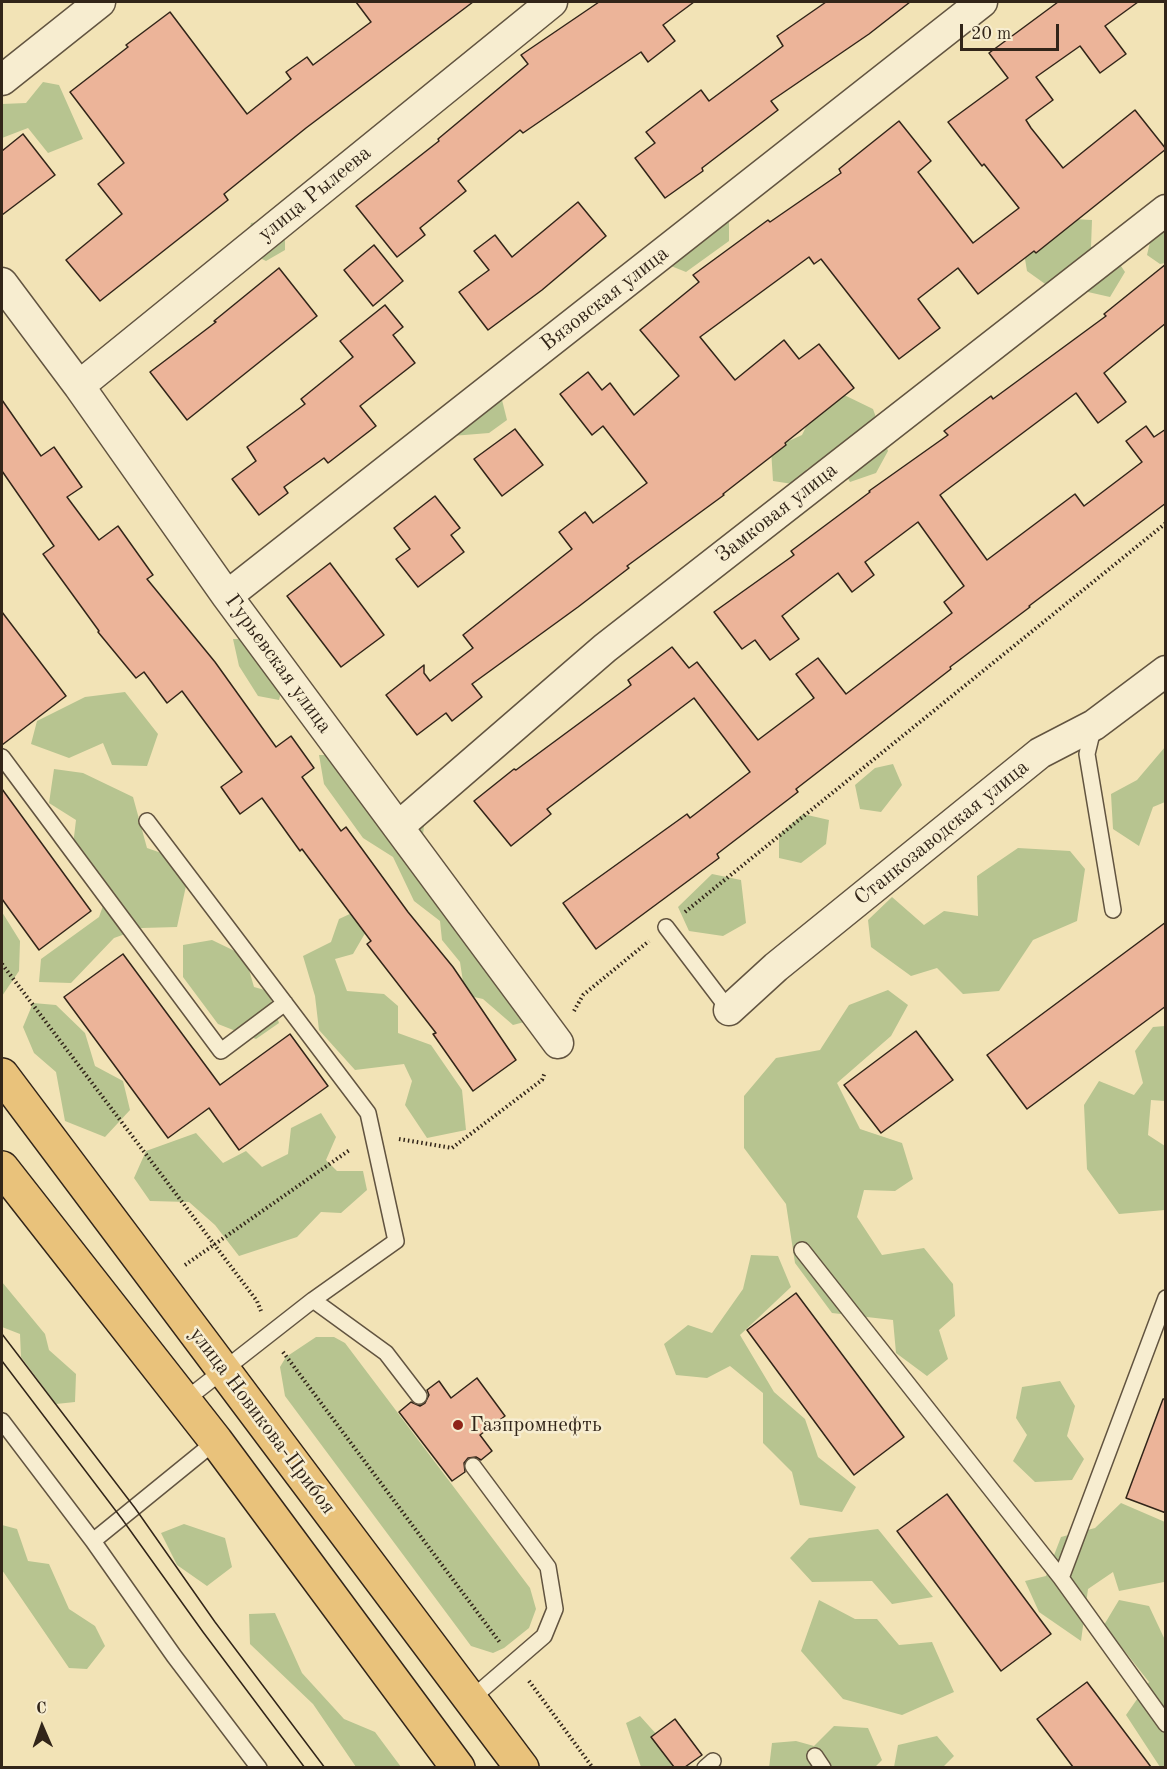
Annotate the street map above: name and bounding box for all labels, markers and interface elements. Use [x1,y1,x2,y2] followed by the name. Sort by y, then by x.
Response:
[963,12,1062,50] scale bar
[971,25,1011,43] text: 20 m
[253,141,377,247] street label: улица Рылеева
[536,241,674,357] street label: Вязовская улица
[711,458,843,568] street label: Замковая улица
[219,590,337,738] street label: Гурьевская улица
[850,755,1034,911] street label: Станкозаводская улица
[183,1323,341,1519] street label: улица Новикова-Прибоя
[470,1412,602,1438] place label: Газпромнефть
[451,1418,465,1432] marker: Газпромнефть
[12,1697,72,1757] north arrow
[36,1701,47,1717] text: С

